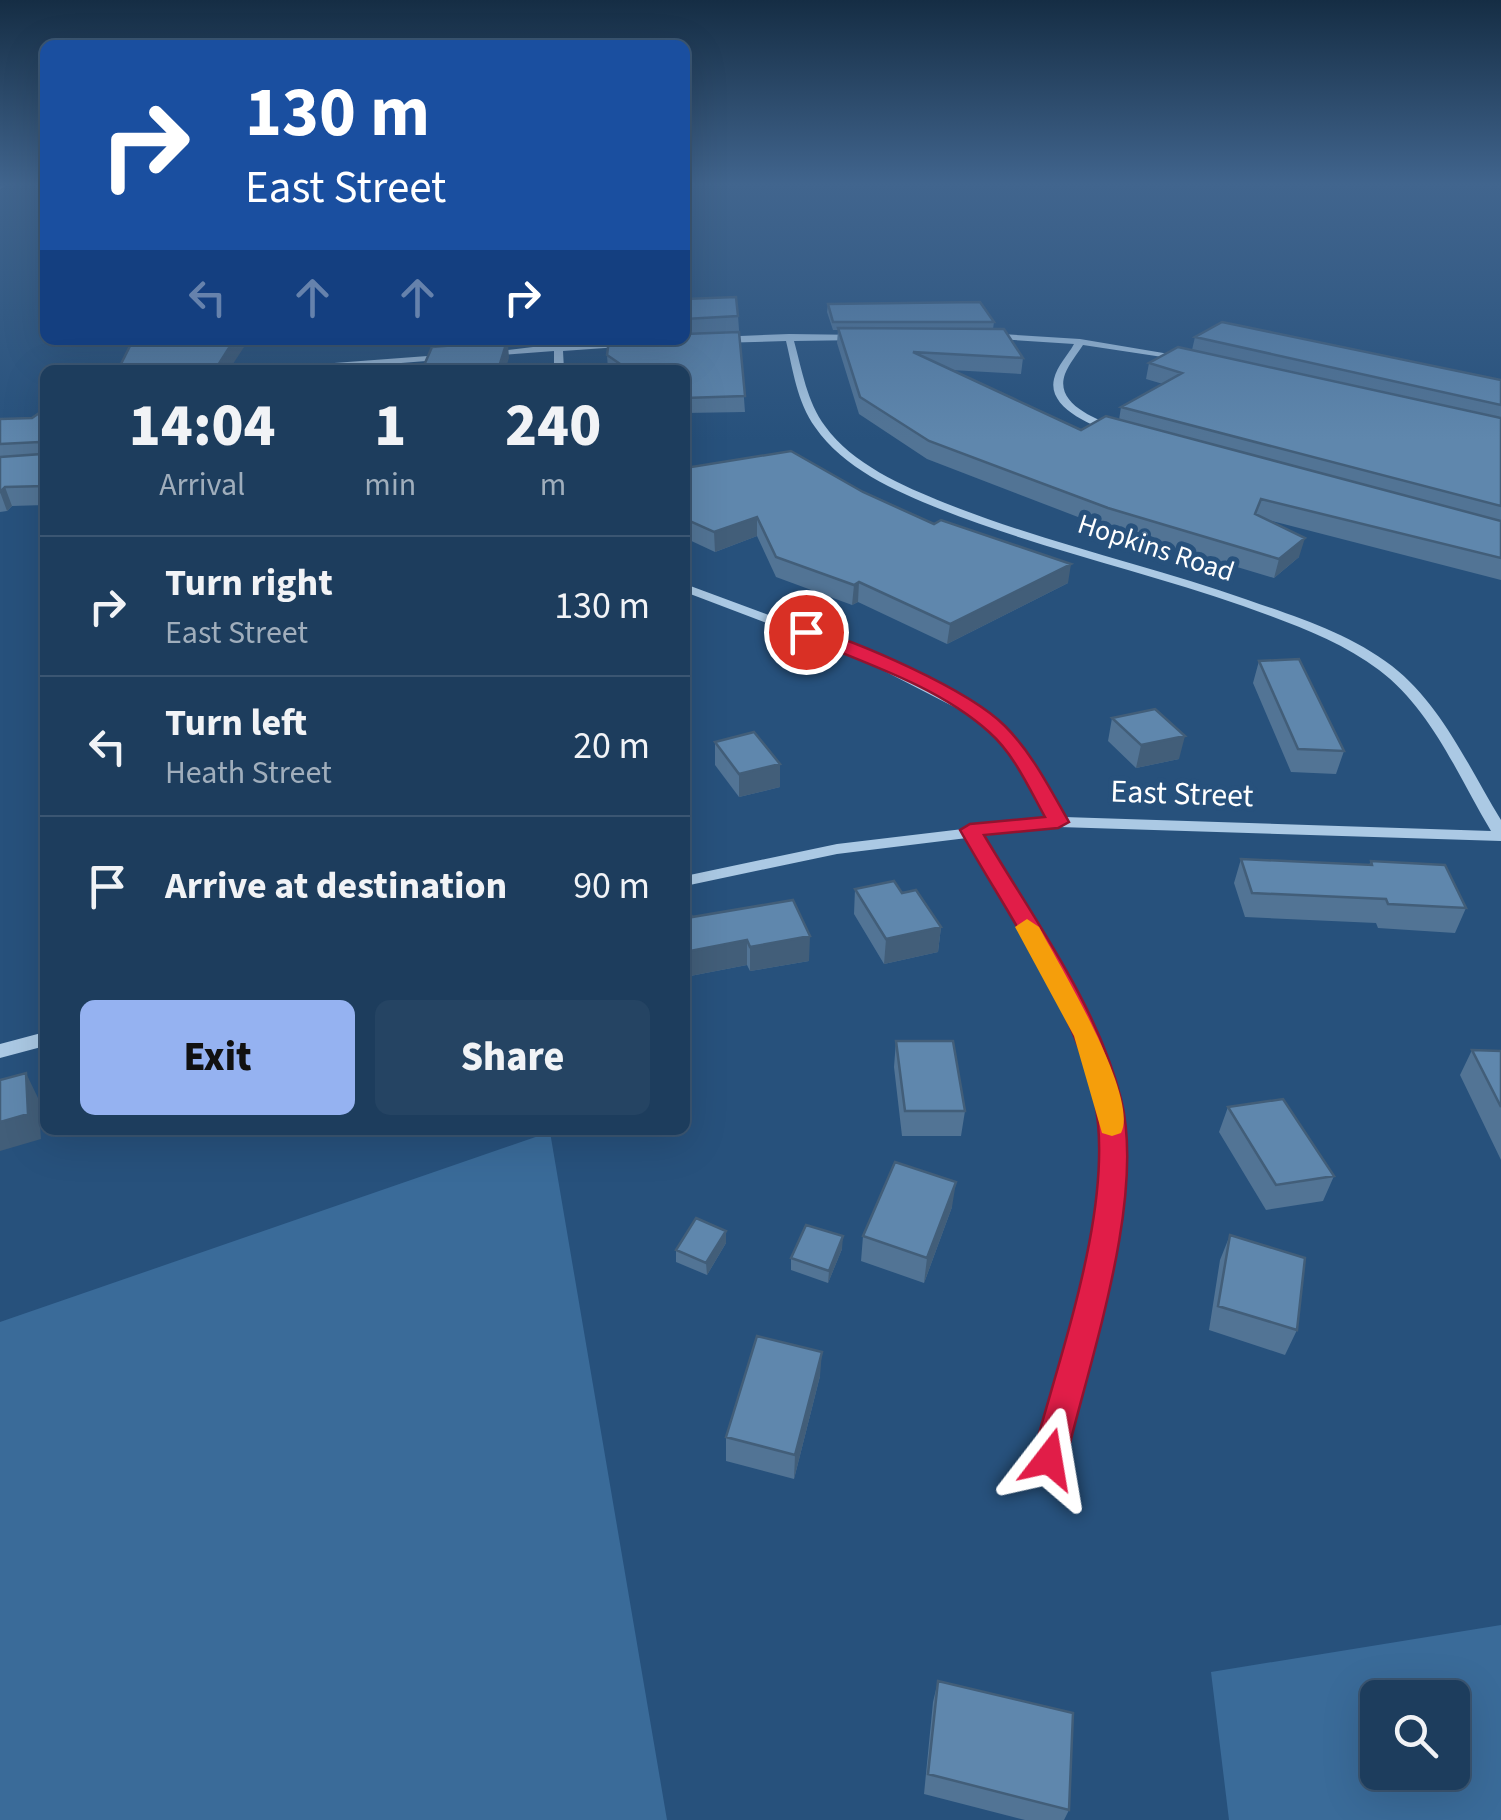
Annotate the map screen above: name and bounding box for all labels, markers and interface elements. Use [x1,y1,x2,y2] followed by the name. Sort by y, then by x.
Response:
[245,63,430,163] text: 130 m
[80,80,210,210] icon: right
[245,156,446,220] text: East Street
[180,270,235,325] icon: left
[285,270,340,325] icon: ahead
[390,270,445,325] icon: ahead
[495,270,550,325] icon: right
[129,384,276,469] text: 14:04
[374,384,406,469] text: 1
[505,384,601,469] text: 240
[159,462,245,508] text: Arrival
[364,462,416,508] text: min
[540,462,566,508] text: m
[1073,504,1239,592] street label: Hopkins Road
[165,556,333,610] text: Turn right
[80,579,135,634] icon: right
[554,579,650,633] text: 130 m
[764,590,849,675] pin
[779,605,834,660] icon: arrive
[165,610,308,656] text: East Street
[165,696,307,750] text: Turn left
[80,719,135,774] icon: left
[573,719,650,773] text: 20 m
[165,750,332,796] text: Heath Street
[1110,769,1255,819] street label: East Street
[80,859,135,914] icon: arrive
[165,859,507,913] text: Arrive at destination
[573,859,650,913] text: 90 m
[80,1000,355,1115] button: Exit
[375,1000,650,1115] button: Share
[997,1407,1101,1511] position arrow
[1360,1680,1470,1790] map controls
[1360,1680,1470,1790] button: search

